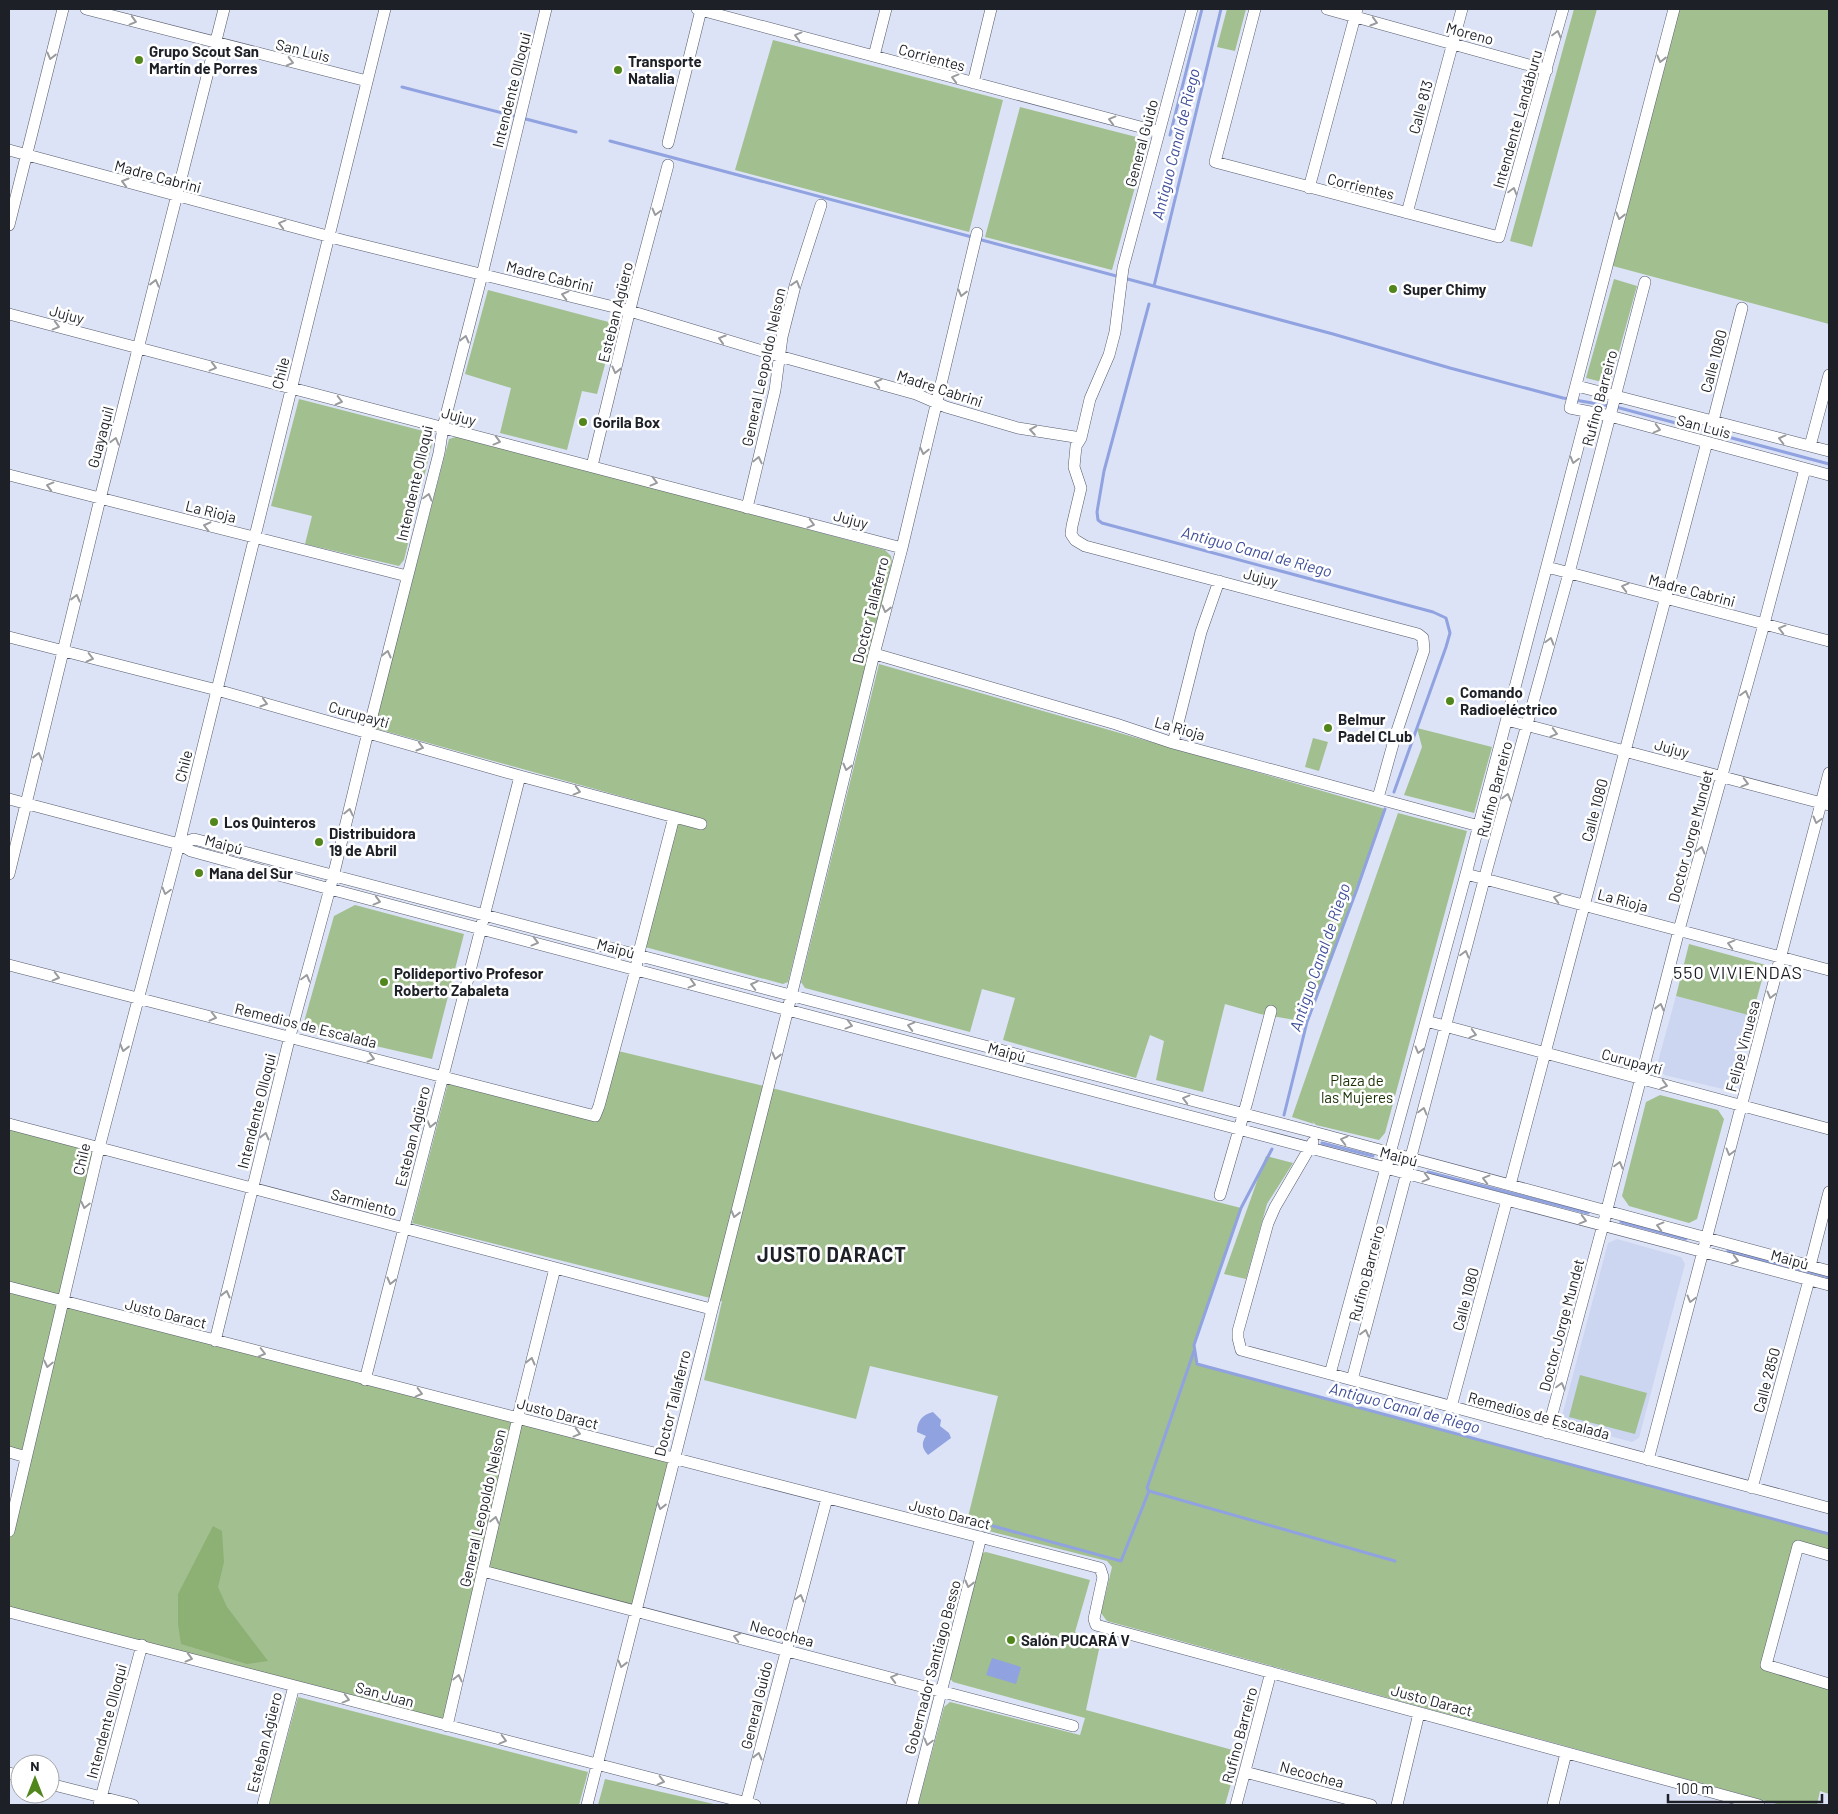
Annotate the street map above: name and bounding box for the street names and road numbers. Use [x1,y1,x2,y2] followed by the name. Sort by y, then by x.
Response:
[1444,18,1496,48] street label: Moreno
[488,30,534,150] street label: Intendente Olloqui
[274,35,332,65] street label: San Luis
[897,39,967,75] street label: Corrientes
[1489,48,1545,190] street label: Intendente Landáburu
[1404,78,1436,136] street label: Calle 813
[1121,97,1161,189] street label: General Guido
[113,156,203,196] street label: Madre Cabrini
[1326,169,1396,203] street label: Corrientes
[505,256,595,296] street label: Madre Cabrini
[594,260,636,364] street label: Esteban Agüero
[737,286,789,448] street label: General Leopoldo Nelson
[48,301,86,327] street label: Jujuy
[1696,327,1730,395] street label: Calle 1080
[1578,348,1620,448] street label: Rufino Barreiro
[267,355,293,391] street label: Chile
[895,366,985,410] street label: Madre Cabrini
[440,403,478,429] street label: Jujuy
[83,404,117,470] street label: Guayaquil
[1675,410,1733,442] street label: San Luis
[392,423,436,543] street label: Intendente Olloqui
[184,496,238,526] street label: La Rioja
[832,506,870,532] street label: Jujuy
[848,555,892,665] street label: Doctor Tallaferro
[1242,564,1280,590] street label: Jujuy
[1647,570,1737,610] street label: Madre Cabrini
[327,697,391,731] street label: Curupaytí
[1153,712,1207,744] street label: La Rioja
[1653,735,1691,761] street label: Jujuy
[1473,739,1515,839] street label: Rufino Barreiro
[170,748,196,784] street label: Chile
[1664,768,1716,904] street label: Doctor Jorge Mundet
[1577,776,1611,844] street label: Calle 1080
[203,830,245,858] street label: Maipú
[1596,885,1650,915] street label: La Rioja
[595,934,637,962] street label: Maipú
[1721,998,1763,1094] street label: Felipe Vinuesa
[233,999,379,1051] street label: Remedios de Escalada
[986,1038,1028,1066] street label: Maipú
[1600,1044,1664,1078] street label: Curupaytí
[233,1051,279,1171] street label: Intendente Olloqui
[391,1084,433,1188] street label: Esteban Agüero
[69,1141,93,1177] street label: Chile
[1378,1142,1420,1170] street label: Maipú
[329,1185,399,1219] street label: Sarmiento
[1345,1223,1387,1323] street label: Rufino Barreiro
[1769,1245,1811,1273] street label: Maipú
[1535,1257,1587,1393] street label: Doctor Jorge Mundet
[1448,1265,1482,1333] street label: Calle 1080
[123,1294,209,1332] street label: Justo Daract
[1749,1346,1783,1414] street label: Calle 2850
[650,1348,694,1458] street label: Doctor Tallaferro
[1466,1387,1612,1443] street label: Remedios de Escalada
[515,1393,601,1433] street label: Justo Daract
[455,1427,509,1589] street label: General Leopoldo Nelson
[907,1495,993,1533] street label: Justo Daract
[900,1578,964,1756] street label: Gobernador Santiago Besso
[748,1616,816,1650] street label: Necochea
[736,1659,776,1751] street label: General Guido
[82,1662,130,1780] street label: Intendente Olloqui
[354,1678,416,1710] street label: San Juan
[1389,1680,1475,1720] street label: Justo Daract
[1218,1685,1260,1785] street label: Rufino Barreiro
[243,1690,285,1794] street label: Esteban Agüero
[1278,1757,1346,1791] street label: Necochea

